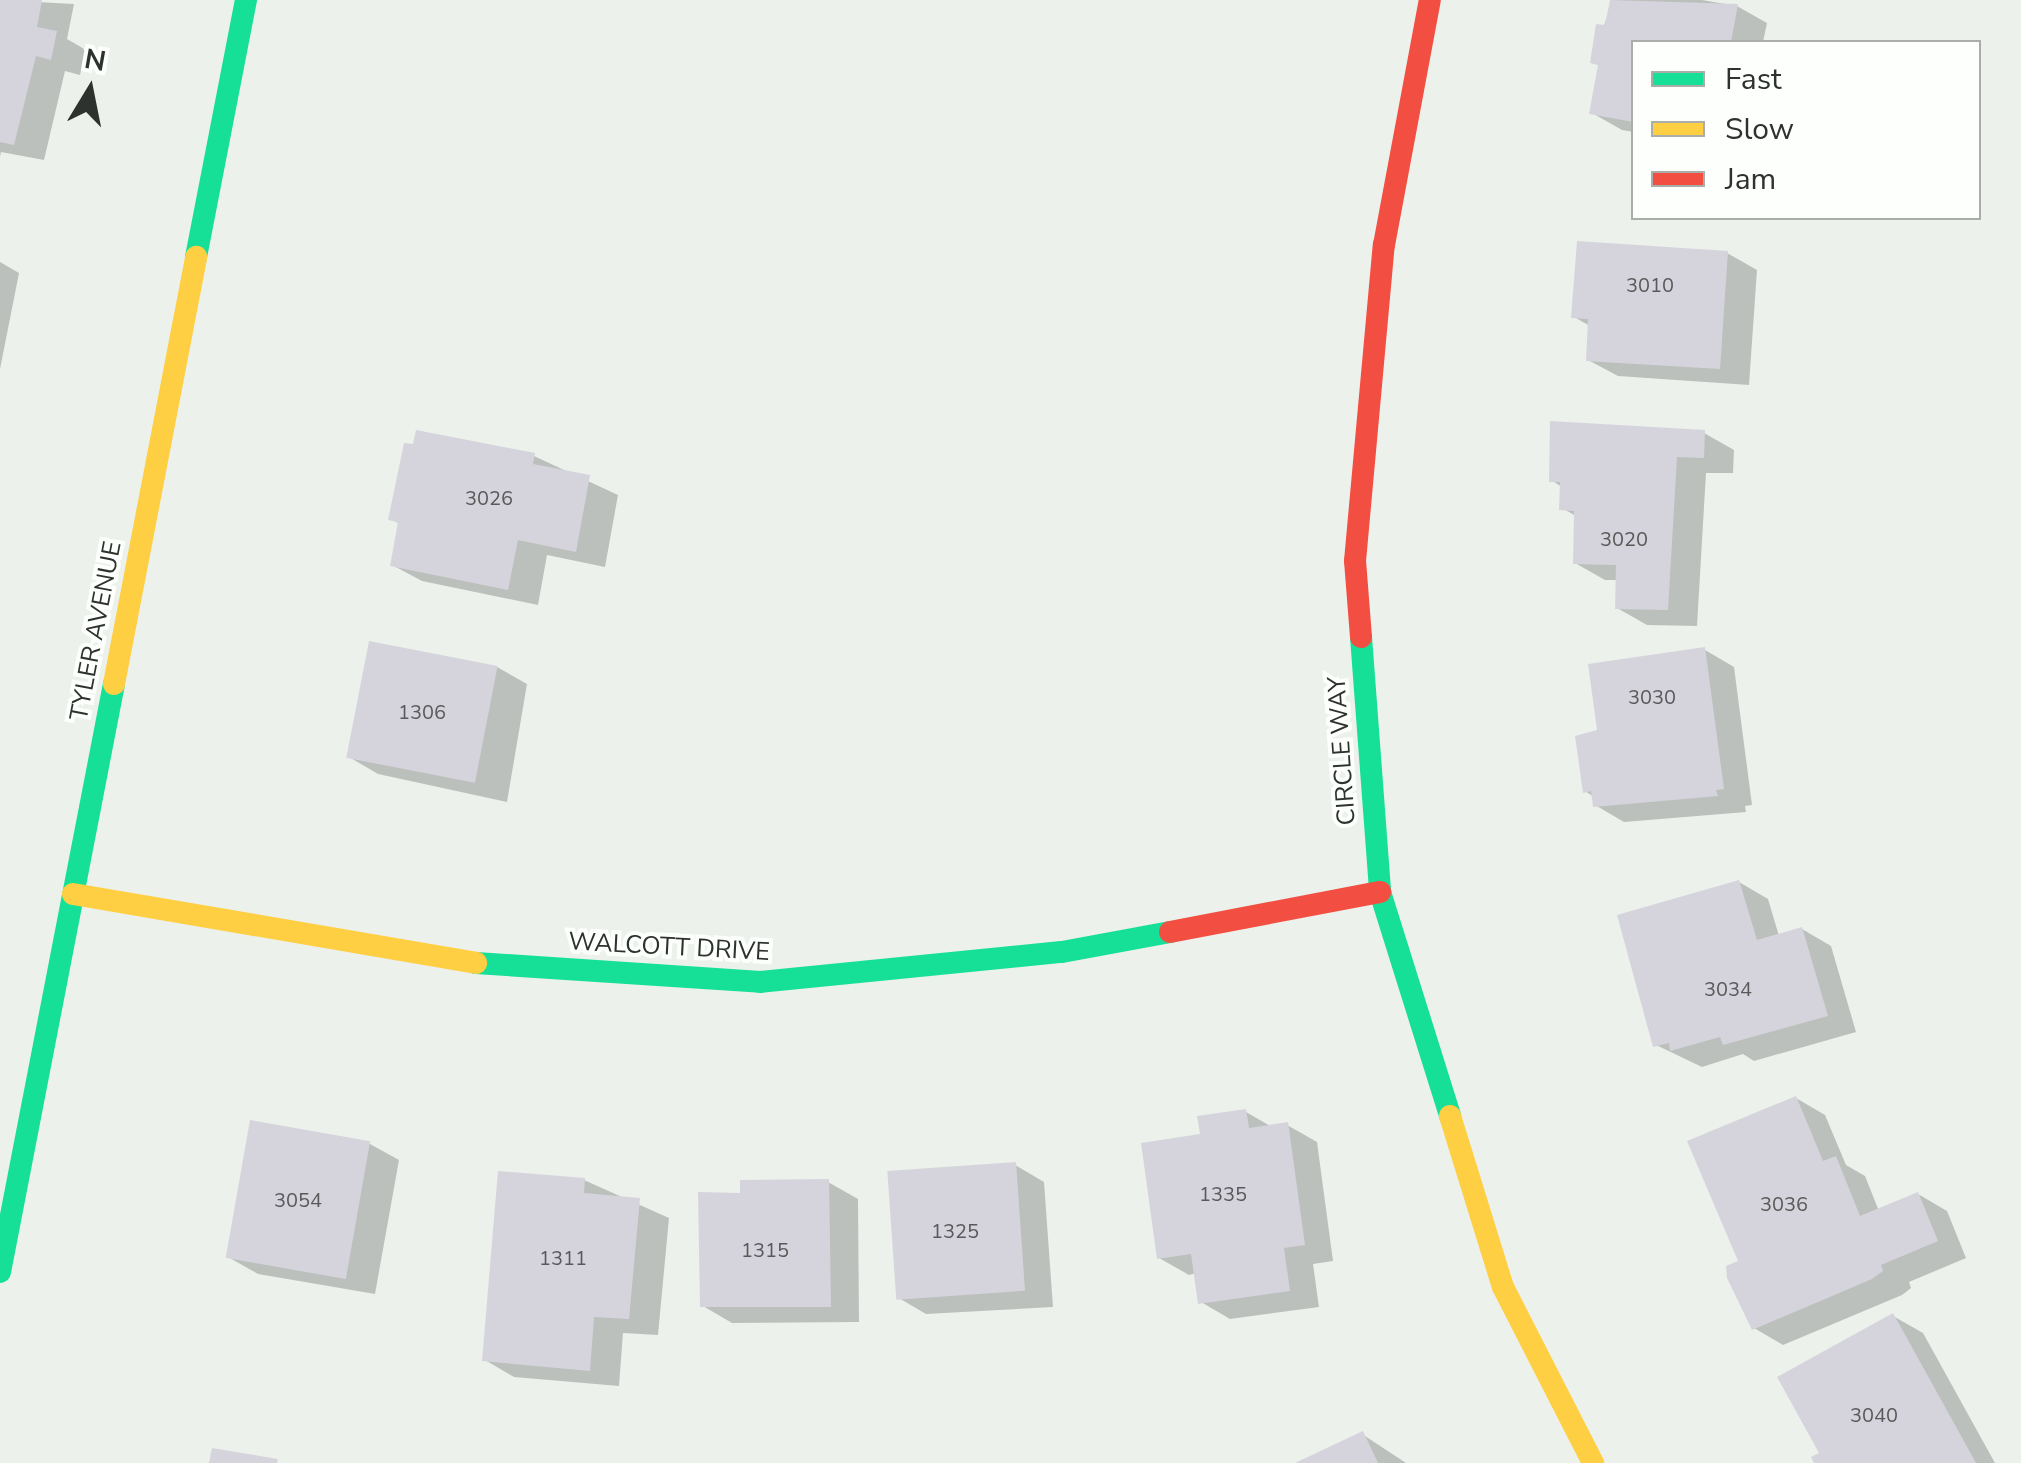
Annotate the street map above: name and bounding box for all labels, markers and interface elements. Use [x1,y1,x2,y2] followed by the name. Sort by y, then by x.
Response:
[40,40,140,140] north arrow
[82,40,109,81] text: N
[1631,40,1981,220] legend
[1725,59,1782,100] text: Fast
[1725,109,1794,150] text: Slow
[1725,159,1776,200] text: Jam
[1626,273,1674,297] house number: 3010
[465,486,513,510] house number: 3026
[1600,527,1648,551] house number: 3020
[64,539,128,723] street label: TYLER AVENUE
[1322,676,1362,826] street label: CIRCLE WAY
[1628,685,1676,709] house number: 3030
[398,700,446,724] house number: 1306
[568,927,770,967] street label: WALCOTT DRIVE
[1704,977,1752,1001] house number: 3034
[1199,1182,1247,1206] house number: 1335
[274,1188,322,1212] house number: 3054
[1760,1192,1808,1216] house number: 3036
[931,1219,979,1243] house number: 1325
[741,1238,789,1262] house number: 1315
[539,1246,587,1270] house number: 1311
[1850,1403,1898,1427] house number: 3040

